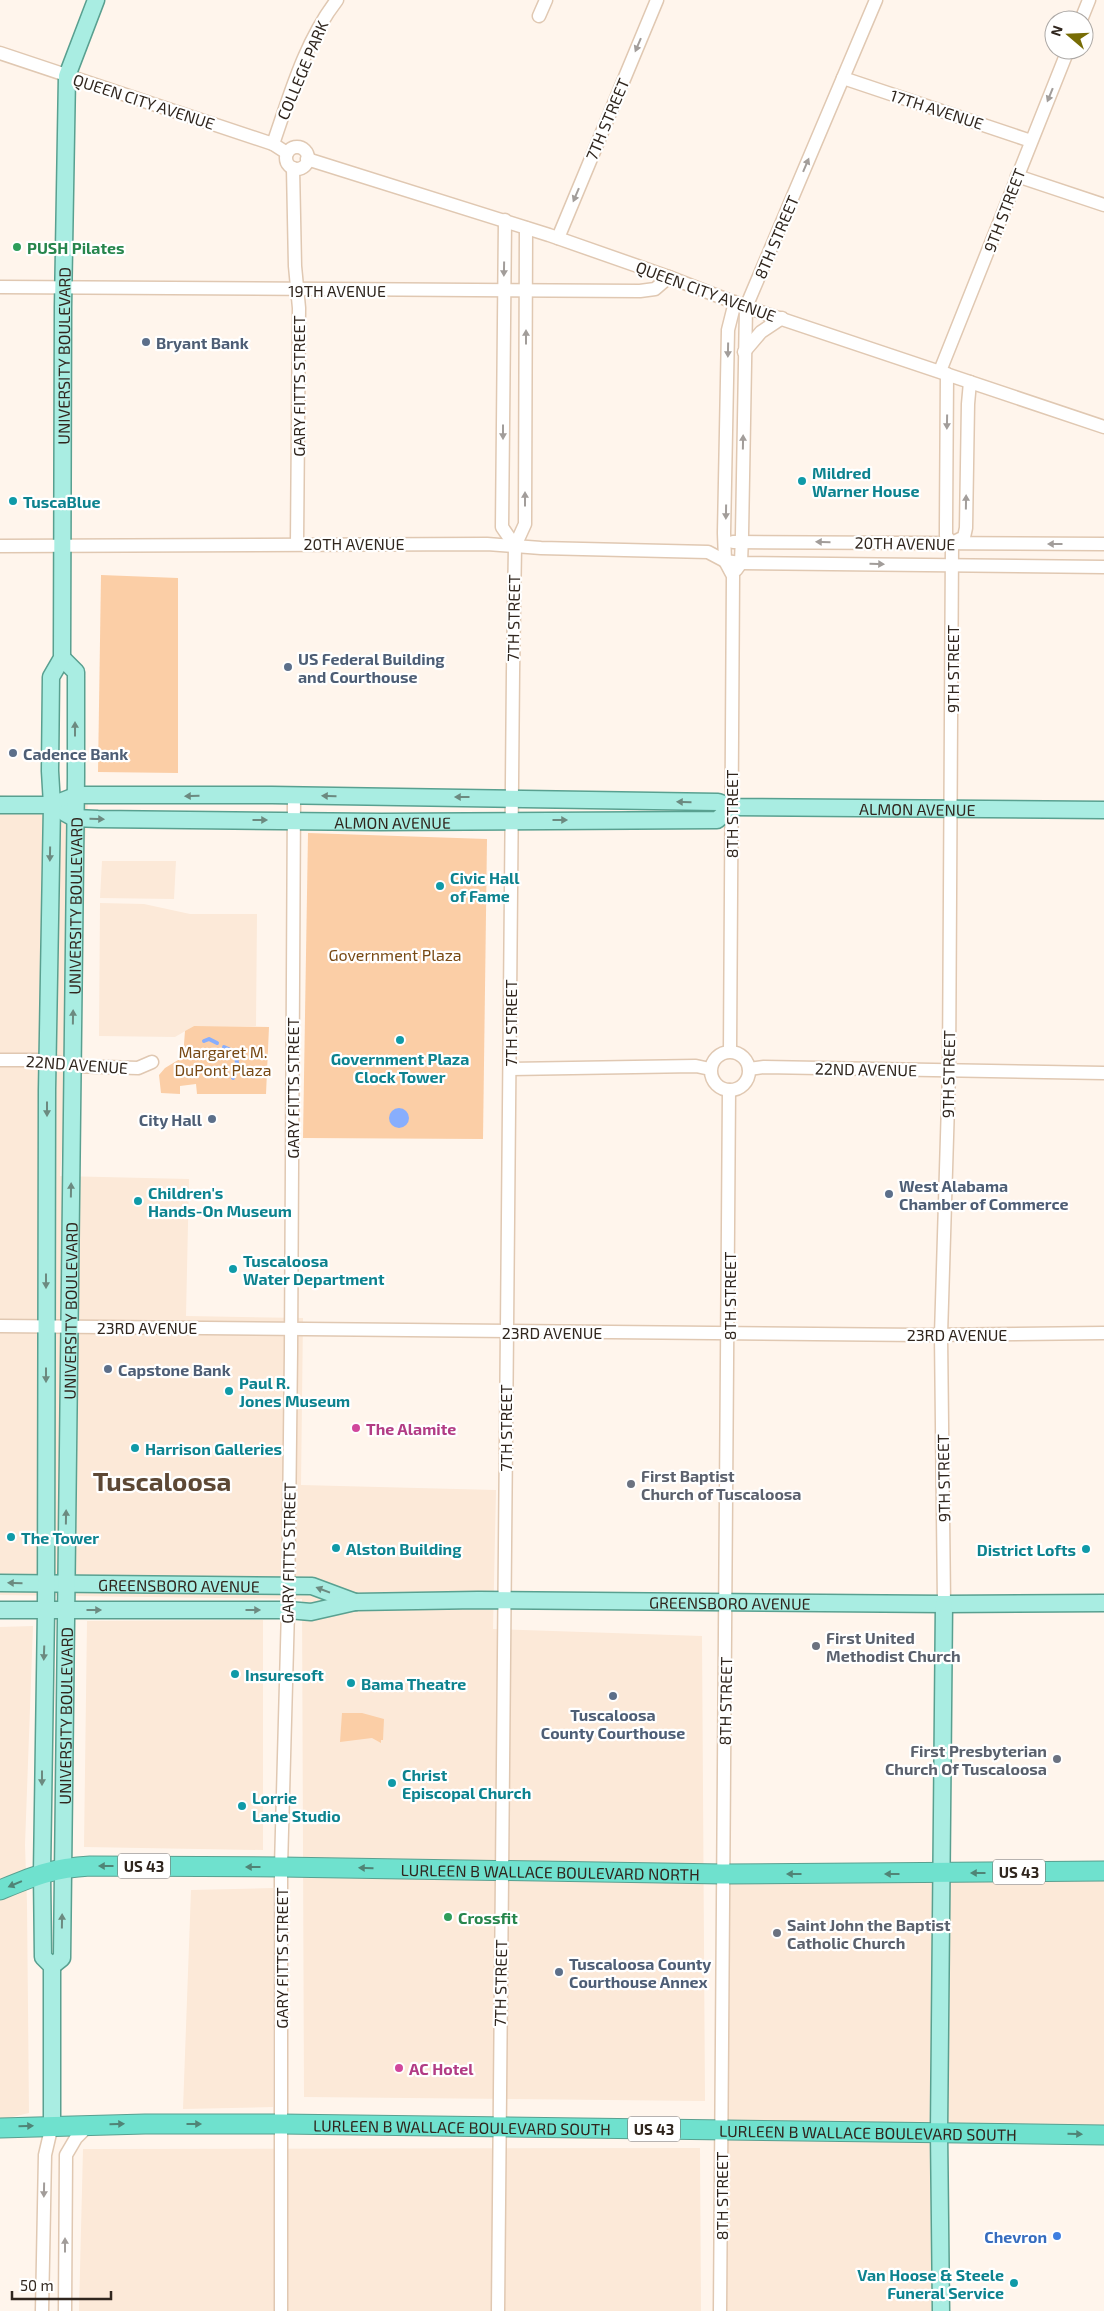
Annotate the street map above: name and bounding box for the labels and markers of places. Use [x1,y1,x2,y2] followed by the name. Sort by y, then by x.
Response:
[27,238,125,257] place label: PUSH Pilates
[11,241,23,253] marker: PUSH Pilates
[156,333,249,353] place label: Bryant Bank
[140,336,152,348] marker: Bryant Bank
[812,463,920,500] place label: Mildred Warner House
[796,475,808,487] marker: Mildred Warner House
[23,492,101,511] place label: TuscaBlue
[7,495,19,507] marker: TuscaBlue
[298,649,445,686] place label: US Federal Building and Courthouse
[282,661,294,673] marker: US Federal Building and Courthouse
[23,744,128,763] place label: Cadence Bank
[7,747,19,759] marker: Cadence Bank
[450,868,520,905] place label: Civic Hall of Fame
[434,880,446,892] marker: Civic Hall of Fame
[394,1034,406,1046] marker: Government Plaza Clock Tower
[331,1049,469,1086] place label: Government Plaza Clock Tower
[139,1110,203,1130] place label: City Hall
[206,1113,218,1125] marker: City Hall
[899,1176,1069,1213] place label: West Alabama Chamber of Commerce
[148,1183,292,1220] place label: Children's Hands-On Museum
[883,1188,895,1200] marker: West Alabama Chamber of Commerce
[132,1195,144,1207] marker: Children's Hands-On Museum
[243,1251,385,1288] place label: Tuscaloosa Water Department
[227,1263,239,1275] marker: Tuscaloosa Water Department
[118,1360,231,1379] place label: Capstone Bank
[102,1363,114,1375] marker: Capstone Bank
[239,1373,350,1410] place label: Paul R. Jones Museum
[223,1385,235,1397] marker: Paul R. Jones Museum
[366,1419,456,1438] place label: The Alamite
[350,1422,362,1434] marker: The Alamite
[145,1439,282,1458] place label: Harrison Galleries
[129,1442,141,1454] marker: Harrison Galleries
[641,1466,801,1503] place label: First Baptist Church of Tuscaloosa
[625,1478,637,1490] marker: First Baptist Church of Tuscaloosa
[21,1528,99,1547] place label: The Tower
[5,1531,17,1543] marker: The Tower
[346,1539,462,1558] place label: Alston Building
[977,1540,1076,1559] place label: District Lofts
[330,1542,342,1554] marker: Alston Building
[1080,1543,1092,1555] marker: District Lofts
[826,1628,961,1665] place label: First United Methodist Church
[810,1640,822,1652] marker: First United Methodist Church
[245,1665,324,1684] place label: Insuresoft
[229,1668,241,1680] marker: Insuresoft
[361,1674,466,1693] place label: Bama Theatre
[345,1677,357,1689] marker: Bama Theatre
[607,1690,619,1702] marker: Tuscaloosa County Courthouse
[541,1705,685,1743] place label: Tuscaloosa County Courthouse
[885,1741,1047,1778] place label: First Presbyterian Church Of Tuscaloosa
[1051,1753,1063,1765] marker: First Presbyterian Church Of Tuscaloosa
[402,1765,531,1802] place label: Christ Episcopal Church
[386,1777,398,1789] marker: Christ Episcopal Church
[252,1788,341,1825] place label: Lorrie Lane Studio
[236,1800,248,1812] marker: Lorrie Lane Studio
[458,1908,518,1927] place label: Crossfit
[442,1911,454,1923] marker: Crossfit
[787,1915,951,1952] place label: Saint John the Baptist Catholic Church
[771,1927,783,1939] marker: Saint John the Baptist Catholic Church
[569,1954,711,1991] place label: Tuscaloosa County Courthouse Annex
[553,1966,565,1978] marker: Tuscaloosa County Courthouse Annex
[409,2059,474,2078] place label: AC Hotel
[393,2062,405,2074] marker: AC Hotel
[984,2227,1047,2246] place label: Chevron
[1051,2230,1063,2242] marker: Chevron
[857,2265,1004,2302] place label: Van Hoose & Steele Funeral Service
[1008,2277,1020,2289] marker: Van Hoose & Steele Funeral Service

